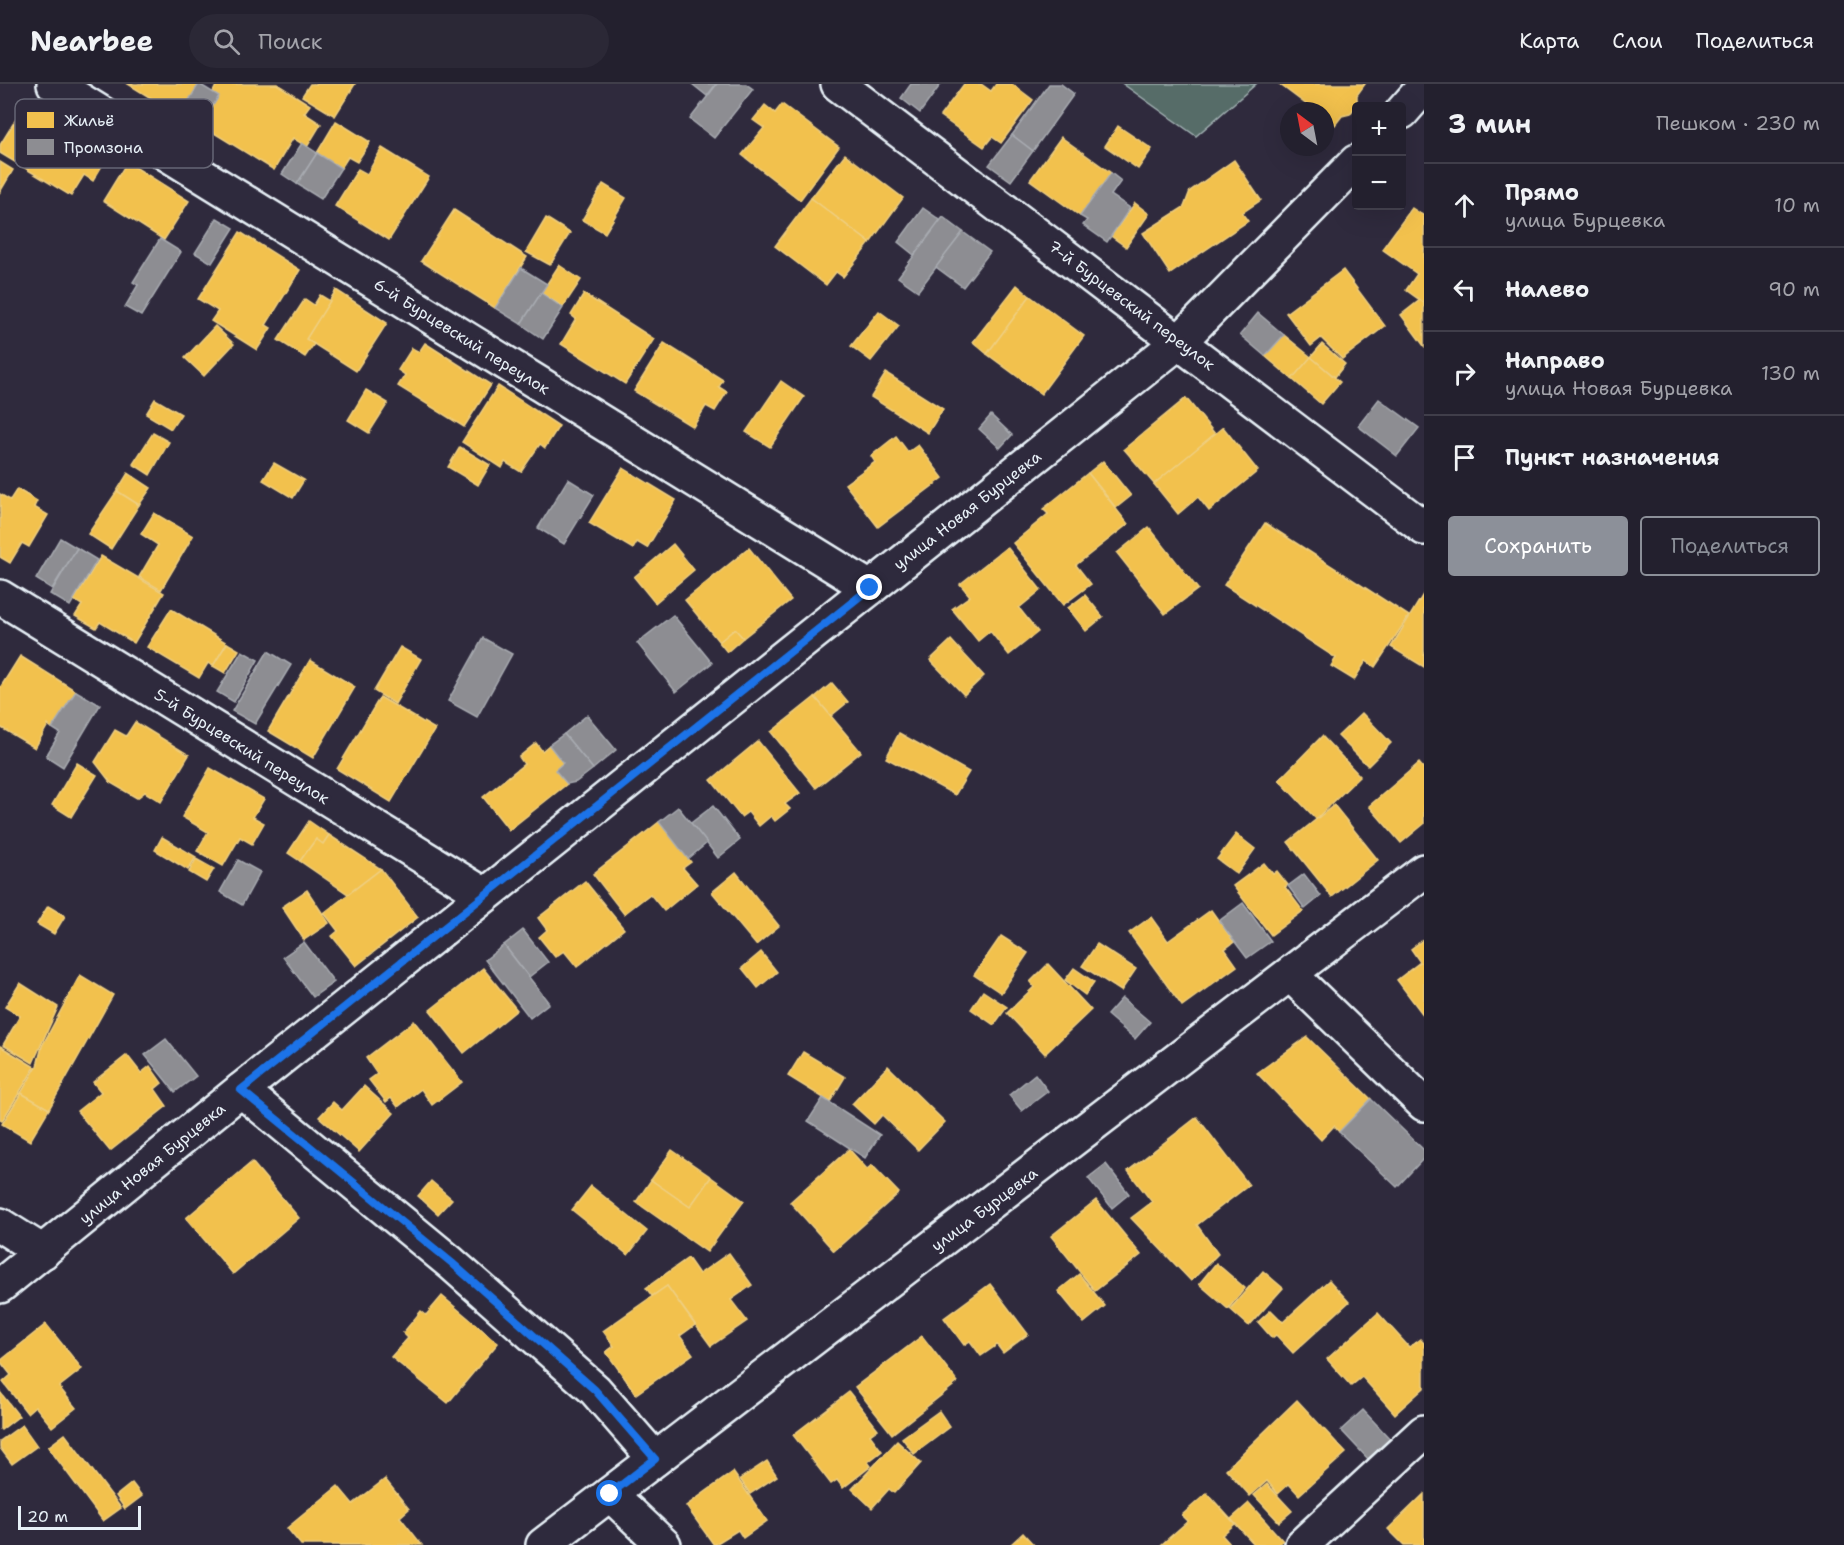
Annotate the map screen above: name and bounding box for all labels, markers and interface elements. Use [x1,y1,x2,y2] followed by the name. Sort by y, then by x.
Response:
[189,14,609,68] search box
[30,22,153,60] text: Nearbee
[210,25,243,58] icon: search
[258,27,322,56] text: Поиск
[1519,27,1579,55] text: Карта
[1612,27,1663,55] text: Слои
[1696,27,1814,55] text: Поделиться
[15,99,213,168] legend
[1280,102,1334,156] north arrow
[1352,102,1406,210] map controls
[1352,102,1406,156] button: +
[1448,106,1531,141] text: 3 мин
[64,110,114,131] text: Жильё
[1656,110,1820,136] text: Пешком · 230 m
[64,137,143,158] text: Промзона
[1352,156,1406,210] button: −
[1505,178,1579,207] text: Прямо
[1448,189,1481,222] icon: ahead
[1774,192,1820,218] text: 10 m
[1505,207,1665,233] text: улица Бурцевка
[1044,236,1220,375] street label: 7-й Бурцевский переулок
[1448,273,1481,306] icon: left
[370,274,554,400] street label: 6-й Бурцевский переулок
[1505,275,1589,304] text: Налево
[1768,276,1820,302] text: 90 m
[1505,346,1605,375] text: Направо
[1448,357,1481,390] icon: right
[1761,360,1820,386] text: 130 m
[1505,375,1732,401] text: улица Новая Бурцевка
[1448,441,1481,474] icon: arrive
[1505,443,1719,472] text: Пункт назначения
[889,446,1046,575] street label: улица Новая Бурцевка
[1448,516,1628,576] button: Сохранить
[1640,516,1820,576] button: Поделиться
[856,574,882,600] route end
[150,684,334,809] street label: 5-й Бурцевский переулок
[75,1098,230,1229] street label: улица Новая Бурцевка
[927,1162,1042,1256] street label: улица Бурцевка
[596,1480,622,1506] route start
[18,1503,141,1530] scale bar
[27,1506,68,1527] text: 20 m

